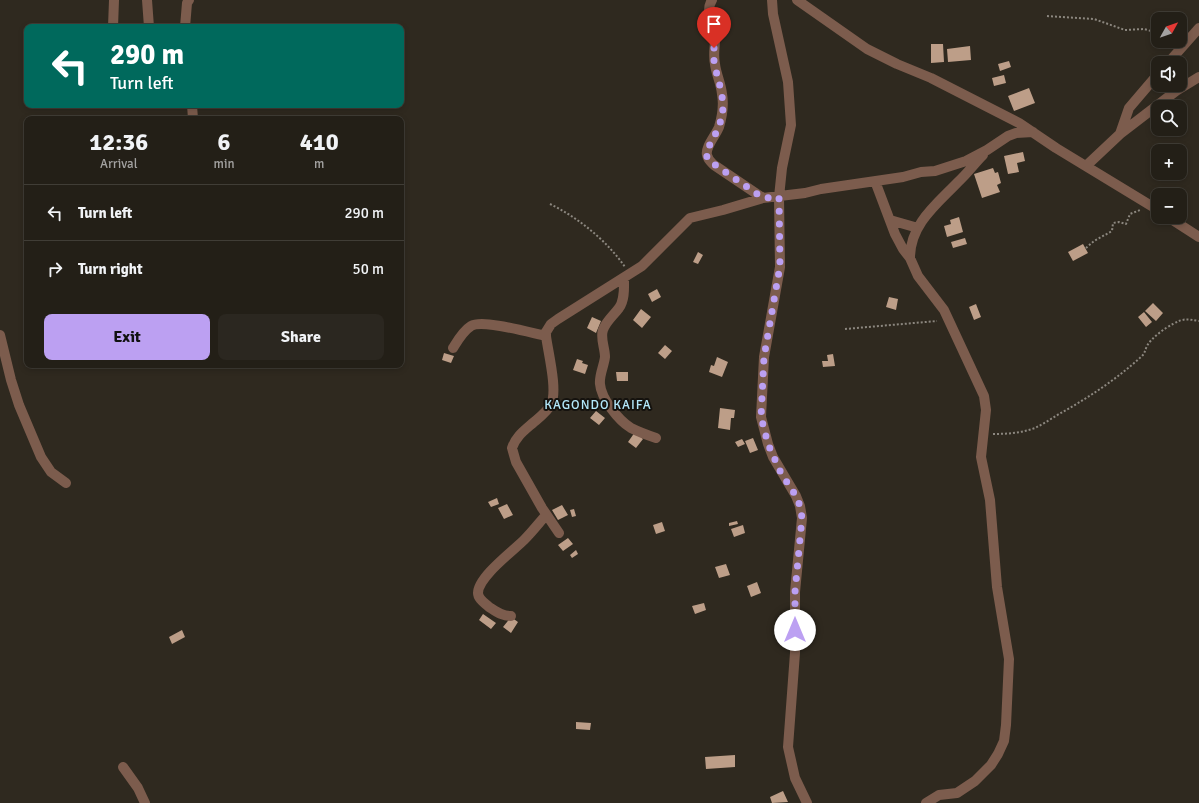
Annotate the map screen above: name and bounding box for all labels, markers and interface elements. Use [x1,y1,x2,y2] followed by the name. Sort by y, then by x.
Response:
[697,7.0,731,48] pin
[1151,12,1187,48] north arrow
[1151,12,1187,224] map controls
[703,13,725,35] icon: arrive
[110,38,184,72] text: 290 m
[44,40,96,92] icon: left
[1151,56,1187,92] button: sound
[110,72,173,94] text: Turn left
[1151,100,1187,136] button: search
[89,127,148,157] text: 12:36
[218,127,230,157] text: 6
[300,127,339,157] text: 410
[1151,144,1187,180] button: +
[100,156,137,172] text: Arrival
[214,156,235,172] text: min
[314,156,324,172] text: m
[1151,188,1187,224] button: −
[44,202,66,224] icon: left
[78,204,132,222] text: Turn left
[344,204,384,222] text: 290 m
[44,258,66,280] icon: right
[78,260,143,278] text: Turn right
[353,260,384,278] text: 50 m
[44,314,210,360] button: Exit
[218,314,384,360] button: Share
[544,397,652,413] district label: KAGONDO KAIFA
[774,609,816,651] position arrow

